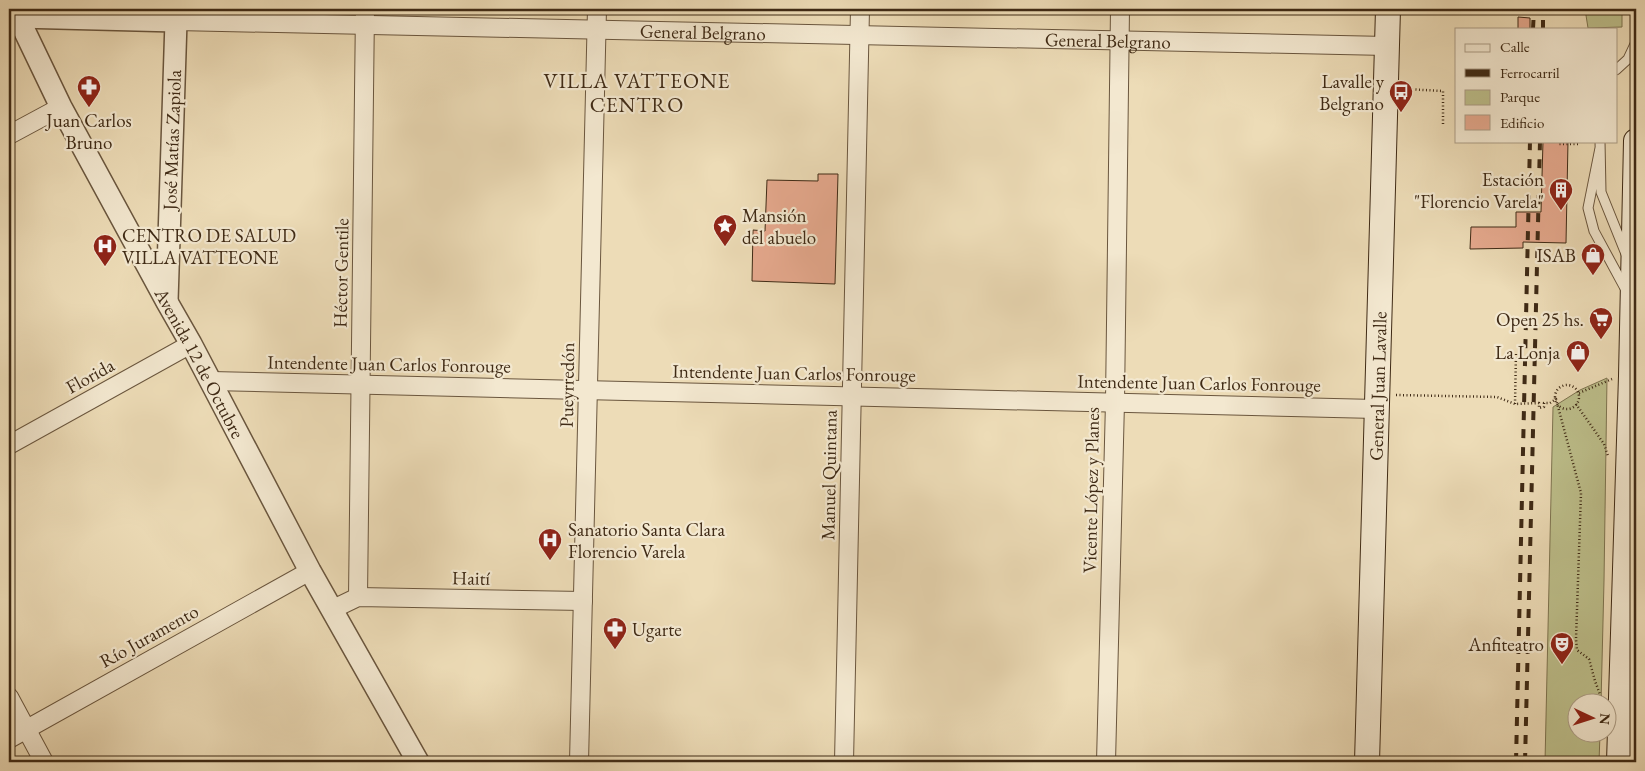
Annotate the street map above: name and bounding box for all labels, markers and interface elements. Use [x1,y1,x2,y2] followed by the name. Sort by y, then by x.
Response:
[640,18,766,46] street label: General Belgrano
[1045,26,1171,54] street label: General Belgrano
[1455,28,1618,142] legend
[1500,37,1530,56] text: Calle
[1500,63,1560,82] text: Ferrocarril
[544,67,730,118] district label: VILLA VATTEONE CENTRO
[157,69,187,213] street label: José Matías Zapiola
[1319,69,1385,116] place label: Lavalle y Belgrano
[76,74,102,108] pharmacy icon: Juan Carlos Bruno
[1388,79,1414,113] bus stop icon: Lavalle y Belgrano
[1500,87,1540,106] text: Parque
[44,108,132,155] place label: Juan Carlos Bruno
[1500,113,1544,132] text: Edificio
[1414,167,1544,214] place label: Estación "Florencio Varela"
[1548,177,1574,211] building icon: Estación "Florencio Varela"
[742,203,816,250] place label: Mansión del abuelo
[712,213,738,247] place icon: Mansión del abuelo
[328,218,354,328] street label: Héctor Gentile
[122,223,296,270] place label: CENTRO DE SALUD VILLA VATTEONE
[92,233,118,267] hospital icon: CENTRO DE SALUD VILLA VATTEONE
[1580,242,1606,276] shop icon: ISAB
[1536,243,1576,268] place label: ISAB
[149,282,251,443] street label: Avenida 12 de Octubre
[1588,306,1614,340] supermarket icon: Open 25 hs.
[1496,307,1584,332] place label: Open 25 hs.
[1363,311,1392,461] street label: General Juan Lavalle
[1565,339,1591,373] shop icon: La Lonja
[1495,340,1560,365] place label: La Lonja
[554,342,580,428] street label: Pueyrredón
[267,349,511,379] street label: Intendente Juan Carlos Fonrouge
[61,352,119,400] street label: Florida
[672,358,916,388] street label: Intendente Juan Carlos Fonrouge
[1077,368,1321,398] street label: Intendente Juan Carlos Fonrouge
[1077,407,1105,573] street label: Vicente López y Planes
[815,409,843,540] street label: Manuel Quintana
[568,517,725,564] place label: Sanatorio Santa Clara Florencio Varela
[537,527,563,561] hospital icon: Sanatorio Santa Clara Florencio Varela
[452,565,491,591] street label: Haití
[95,599,203,673] street label: Río Juramento
[602,616,628,650] pharmacy icon: Ugarte
[632,617,682,642] place label: Ugarte
[1549,631,1575,665] theatre icon: Anfiteatro
[1467,632,1544,657] place label: Anfiteatro
[1568,694,1618,744] north arrow
[1596,713,1614,726] text: N

